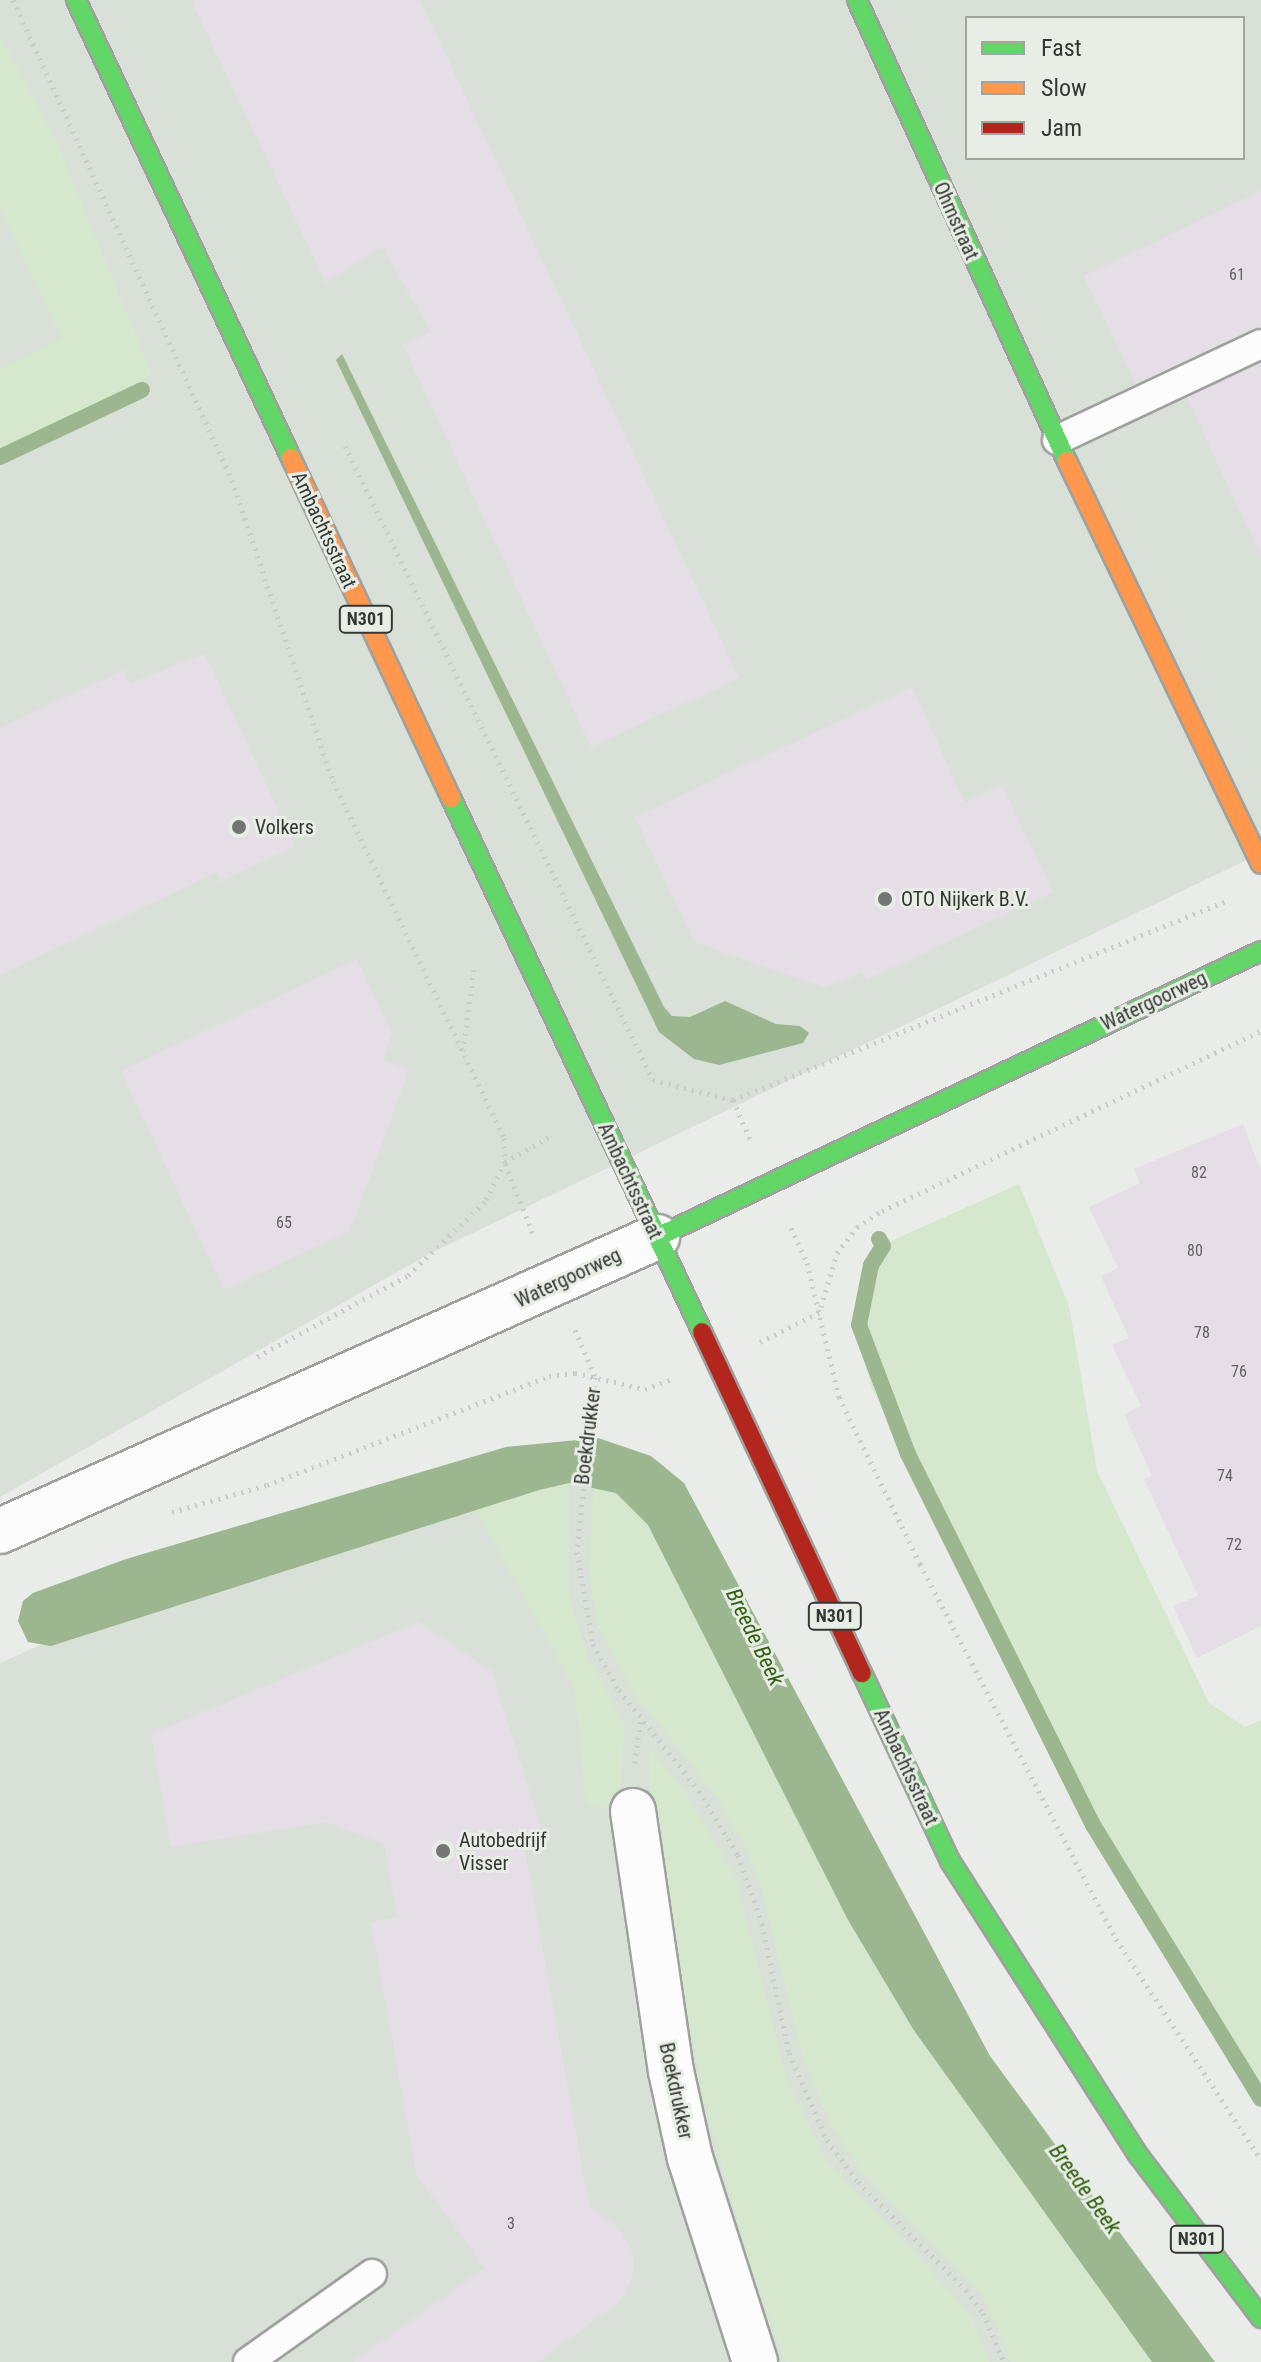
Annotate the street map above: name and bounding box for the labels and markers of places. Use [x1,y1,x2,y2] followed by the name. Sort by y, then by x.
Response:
[255,815,314,839] place label: Volkers
[230,818,248,836] marker: Volkers
[901,887,1029,911] place label: OTO Nijkerk B.V.
[876,890,894,908] marker: OTO Nijkerk B.V.
[459,1828,547,1875] place label: Autobedrijf Visser
[434,1842,452,1860] marker: Autobedrijf Visser

